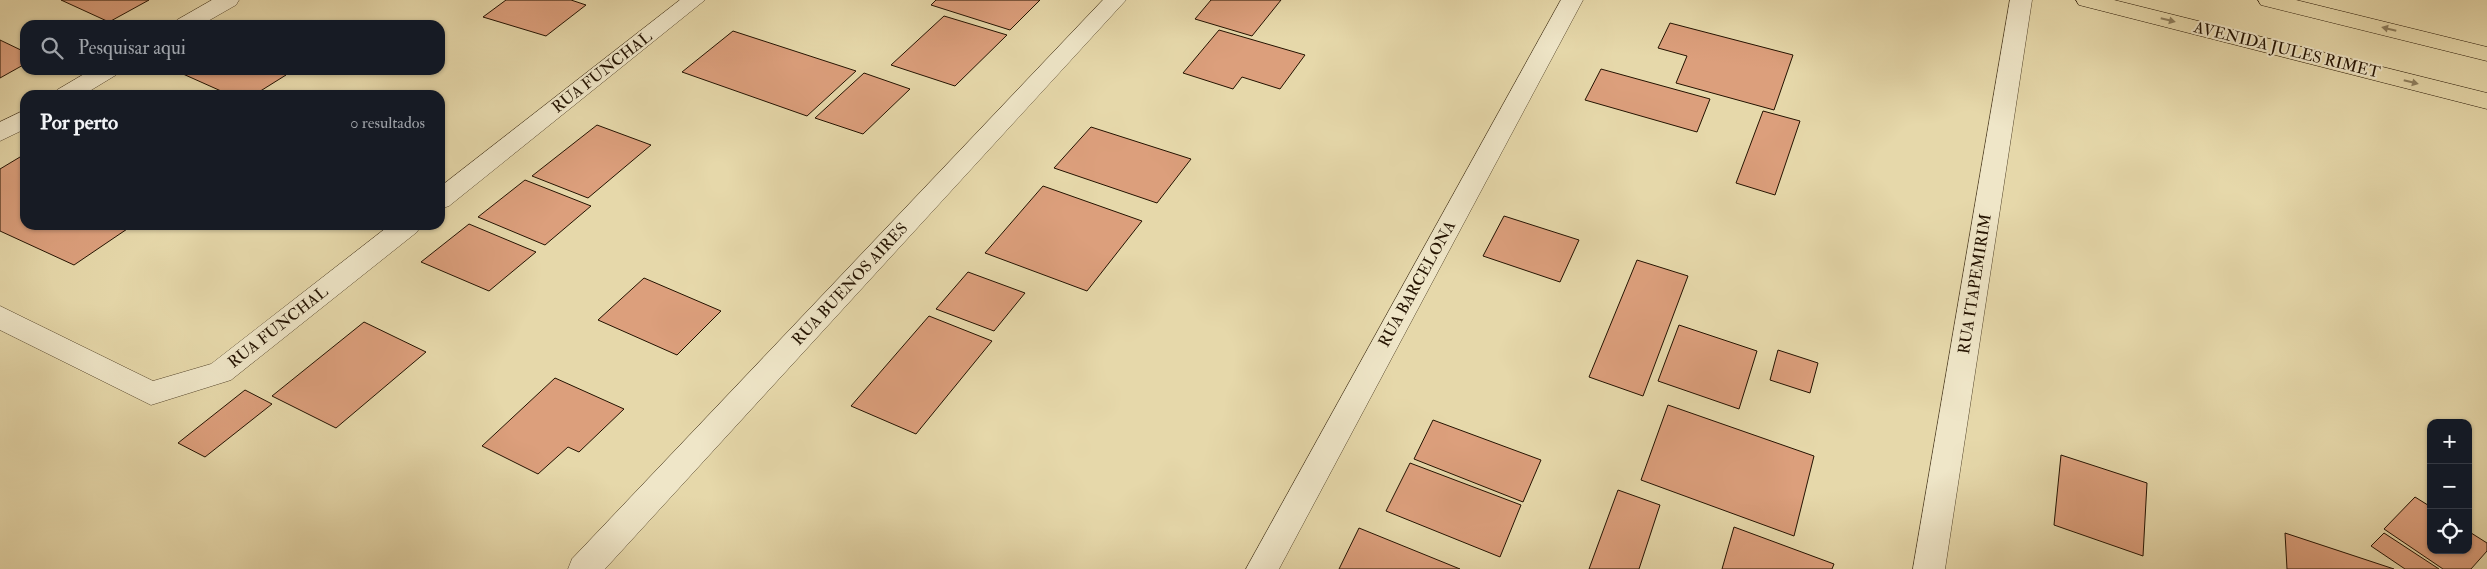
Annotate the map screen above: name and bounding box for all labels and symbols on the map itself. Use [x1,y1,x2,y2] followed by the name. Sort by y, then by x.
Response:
[2161,17,2176,25] one-way arrow
[2191,17,2382,84] street label: AVENIDA JULES RIMET
[2381,25,2396,33] one-way arrow
[548,26,656,117] street label: RUA FUNCHAL
[2403,78,2418,86] one-way arrow
[1954,212,1996,356] street label: RUA ITAPEMIRIM
[1374,217,1460,351] street label: RUA BARCELONA
[788,218,912,350] street label: RUA BUENOS AIRES
[224,281,332,372] street label: RUA FUNCHAL

